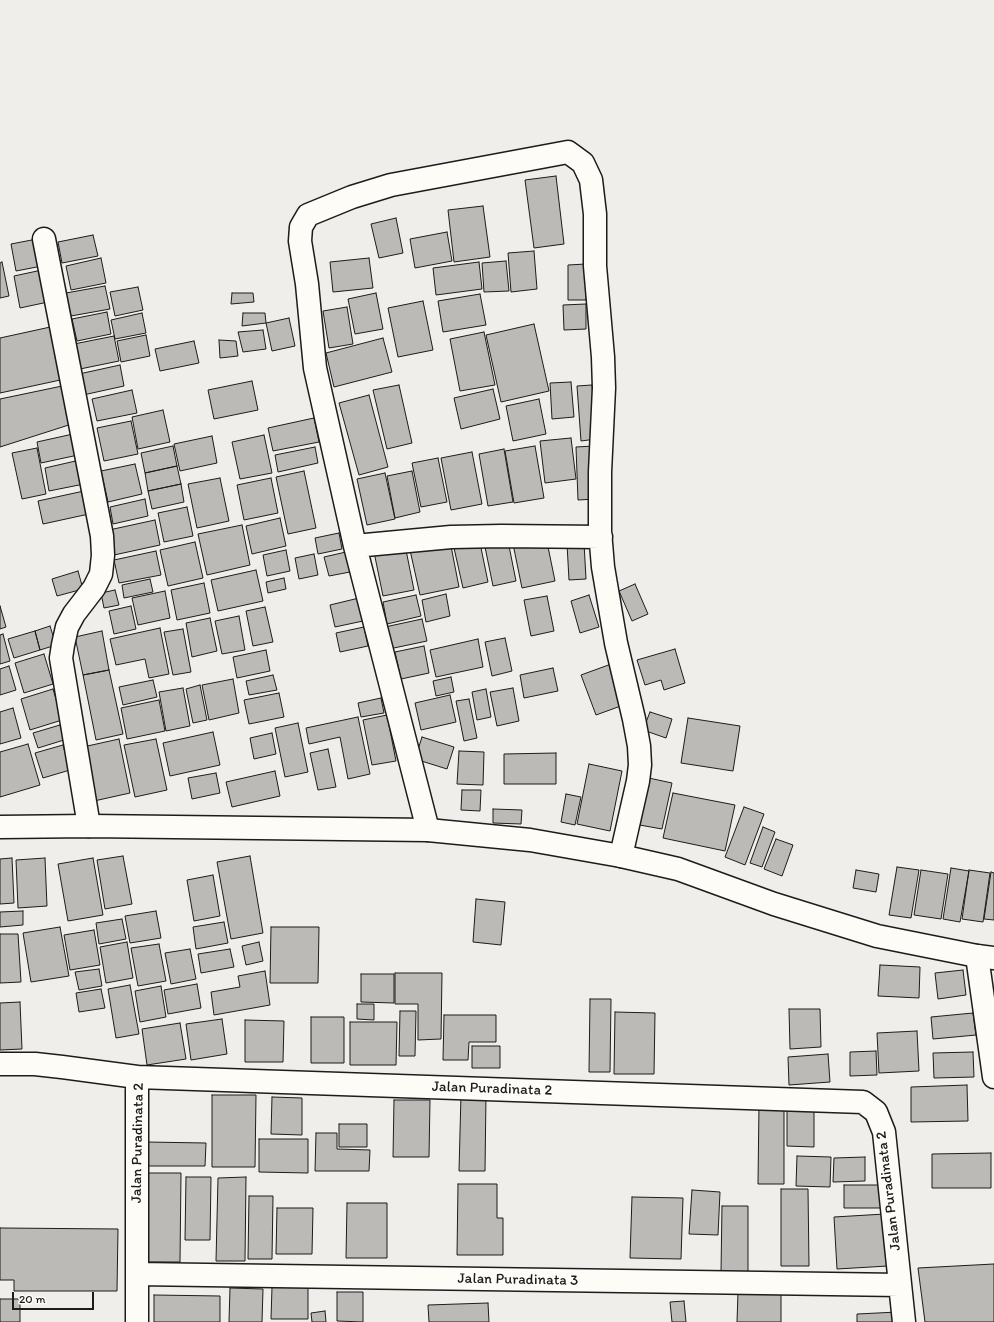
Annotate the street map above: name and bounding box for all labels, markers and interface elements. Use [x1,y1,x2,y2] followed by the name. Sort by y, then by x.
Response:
[432,1078,552,1100] street label: Jalan Puradinata 2
[128,1083,148,1203] street label: Jalan Puradinata 2
[873,1130,905,1252] street label: Jalan Puradinata 2
[458,1270,578,1290] street label: Jalan Puradinata 3
[14,1284,96,1310] scale bar
[19,1292,46,1306] text: 20 m

